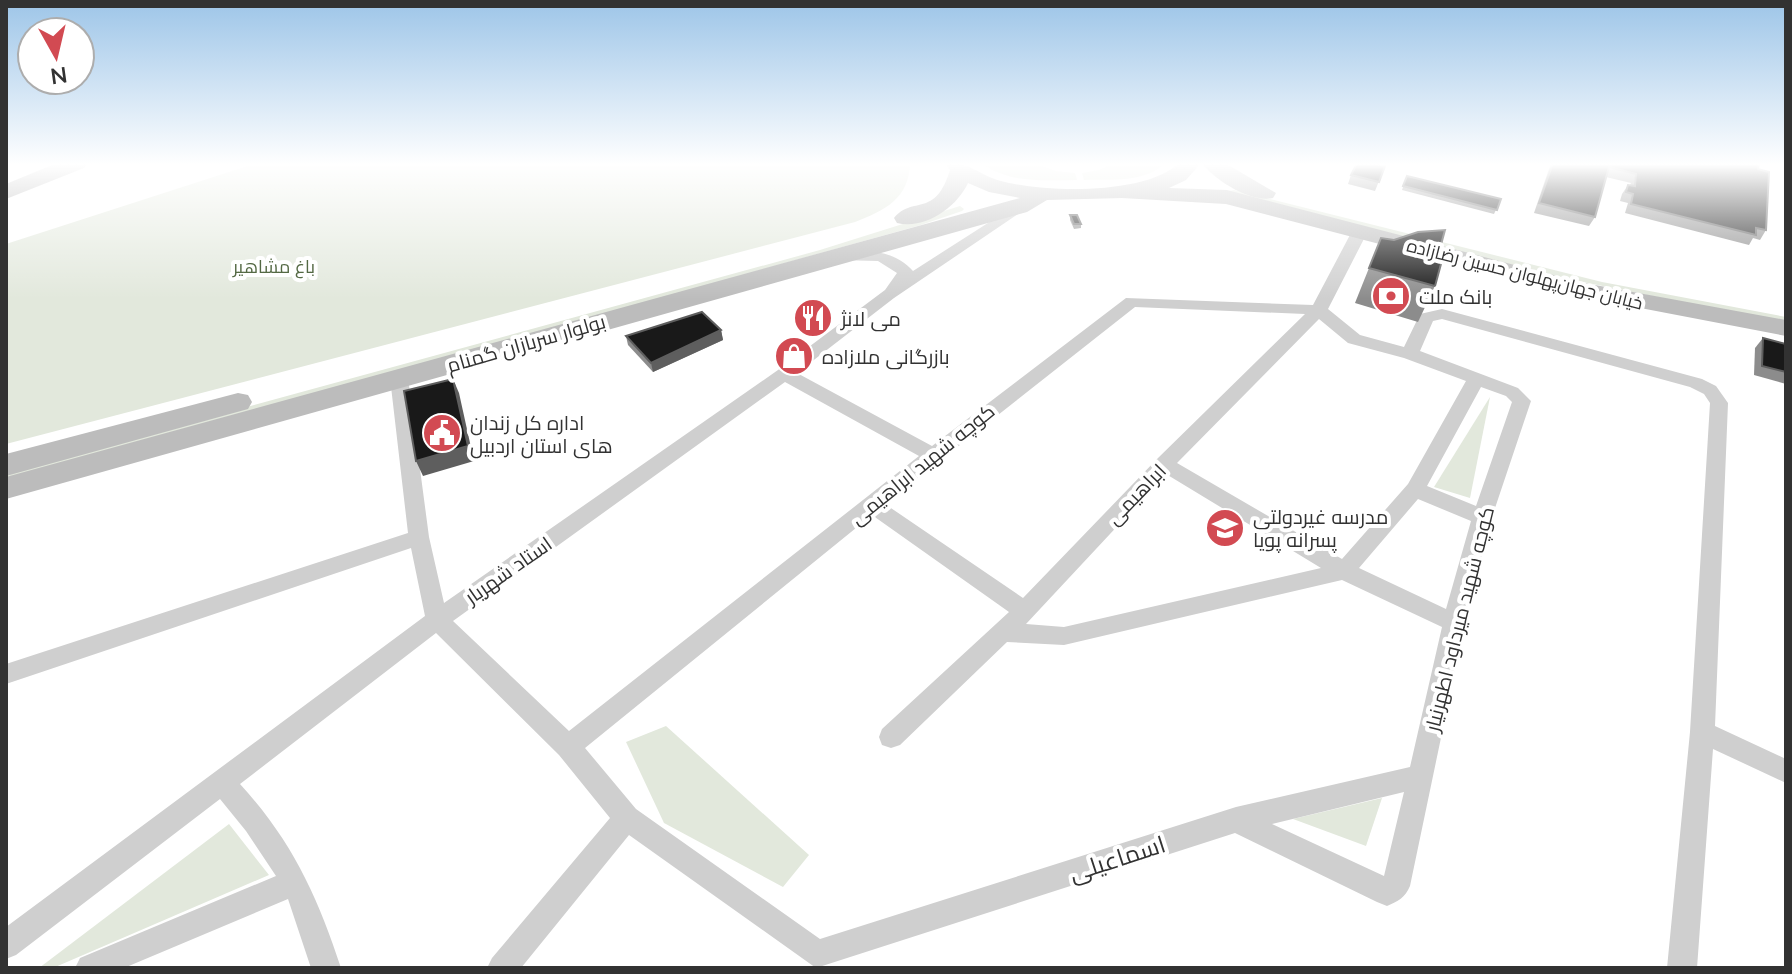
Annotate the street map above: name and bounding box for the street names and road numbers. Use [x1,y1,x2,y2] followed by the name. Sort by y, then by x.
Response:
[1404,234,1645,315] street label: خیابان جهان‌پهلوان حسین رضا‌زاده
[444,308,609,380] street label: بولوار سربازان گمنام
[845,398,1000,531] street label: کوچه شهید ابراهیمی
[1101,458,1172,530] street label: ابراهیمی
[1419,504,1500,735] street label: کوچه شهید میرداود اطهرنیار
[459,531,557,611] street label: استاد شهریار
[1065,828,1169,888] street label: اسماعیلی

